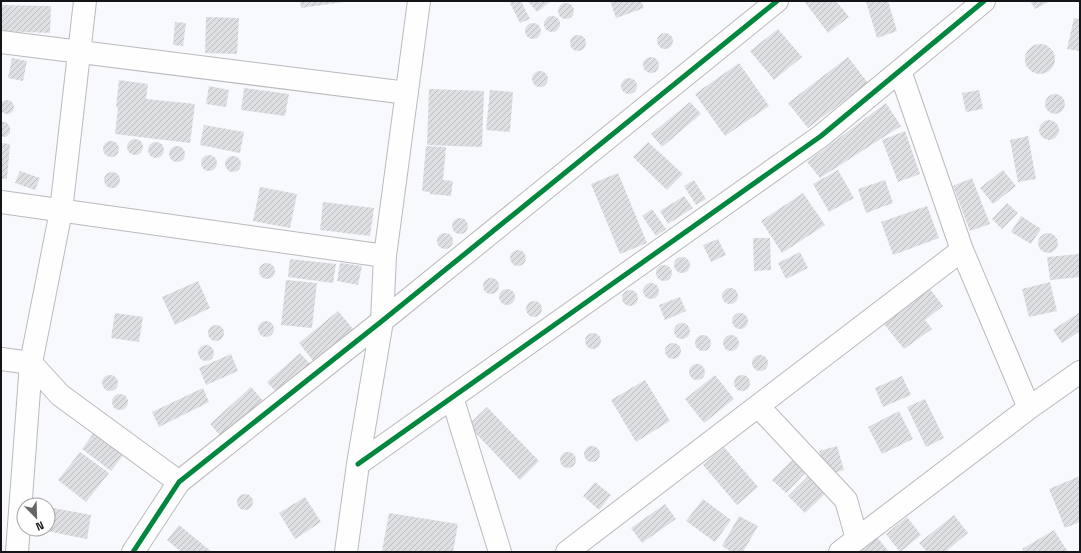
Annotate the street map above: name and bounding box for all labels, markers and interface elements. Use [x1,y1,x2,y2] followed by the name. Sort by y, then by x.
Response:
[16,497,56,537] north arrow
[34,518,46,534] text: N

